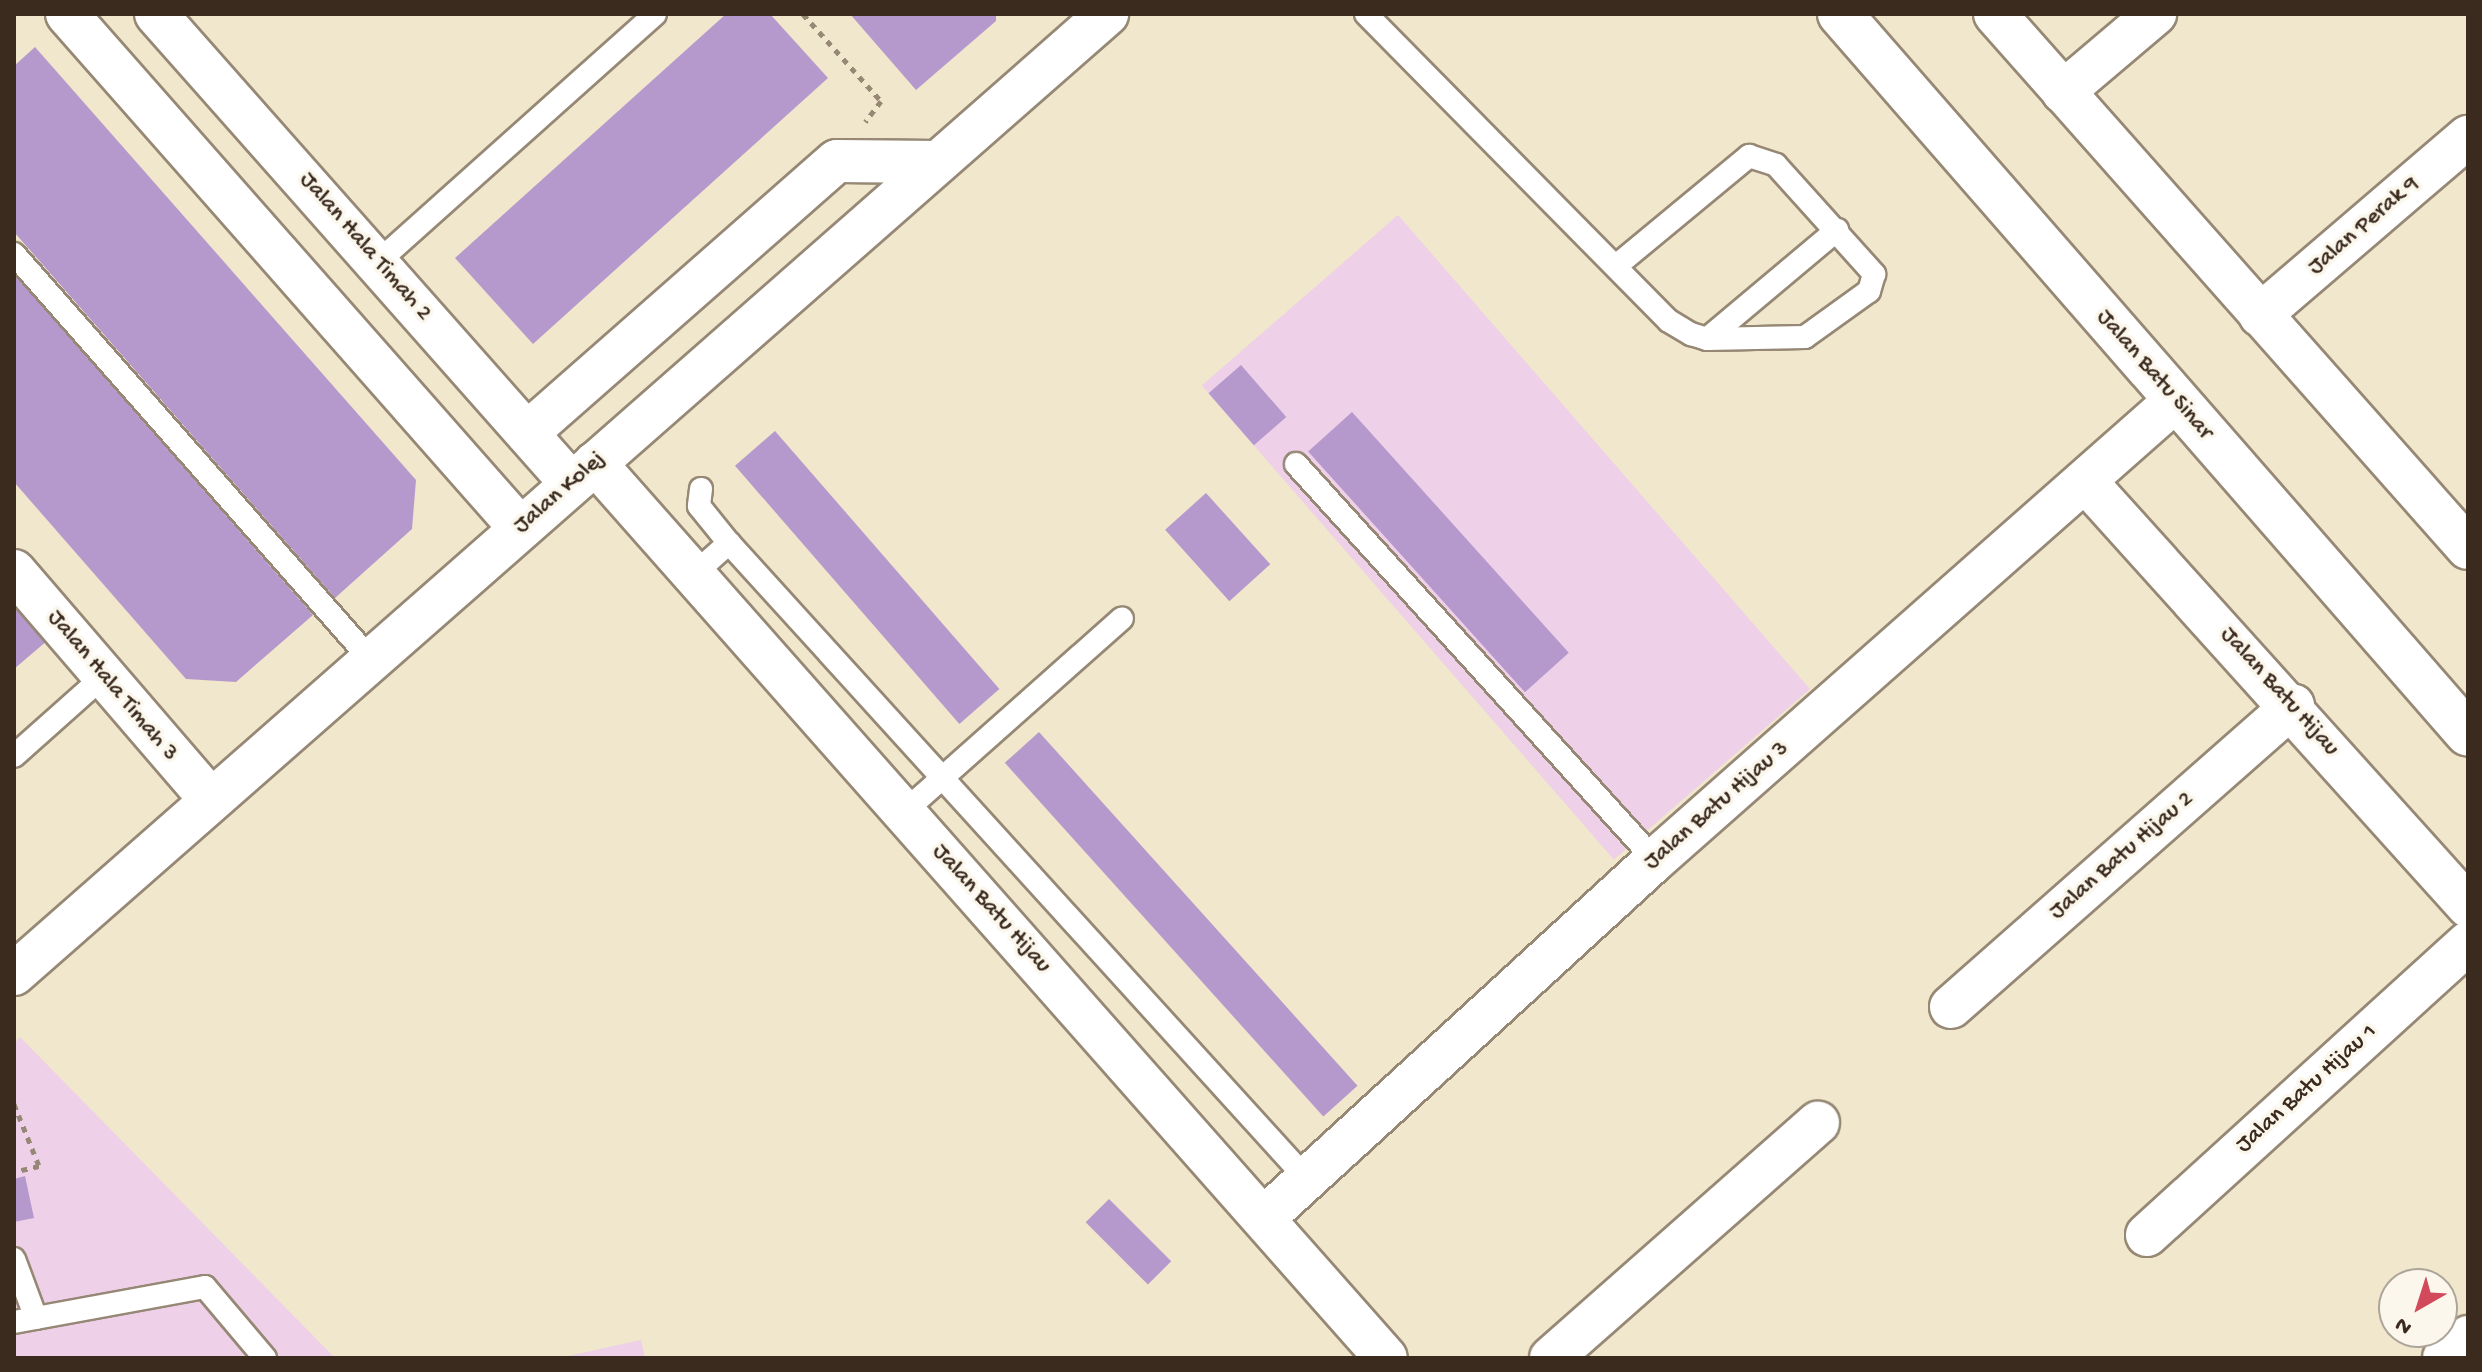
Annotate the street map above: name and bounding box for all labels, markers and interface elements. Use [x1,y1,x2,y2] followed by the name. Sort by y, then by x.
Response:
[292,167,438,327] street label: Jalan Hala Timah 2
[2303,170,2425,282] street label: Jalan Perak 9
[2089,304,2219,446] street label: Jalan Batu Sinar
[508,445,612,541] street label: Jalan Kolej
[40,604,184,768] street label: Jalan Hala Timah 3
[2213,621,2345,763] street label: Jalan Batu Hijau
[1639,735,1795,877] street label: Jalan Batu Hijau 3
[2044,785,2200,927] street label: Jalan Batu Hijau 2
[925,838,1057,980] street label: Jalan Batu Hijau
[2231,1018,2383,1160] street label: Jalan Batu Hijau 1
[2378,1268,2458,1348] north arrow
[2390,1310,2418,1340] text: N

